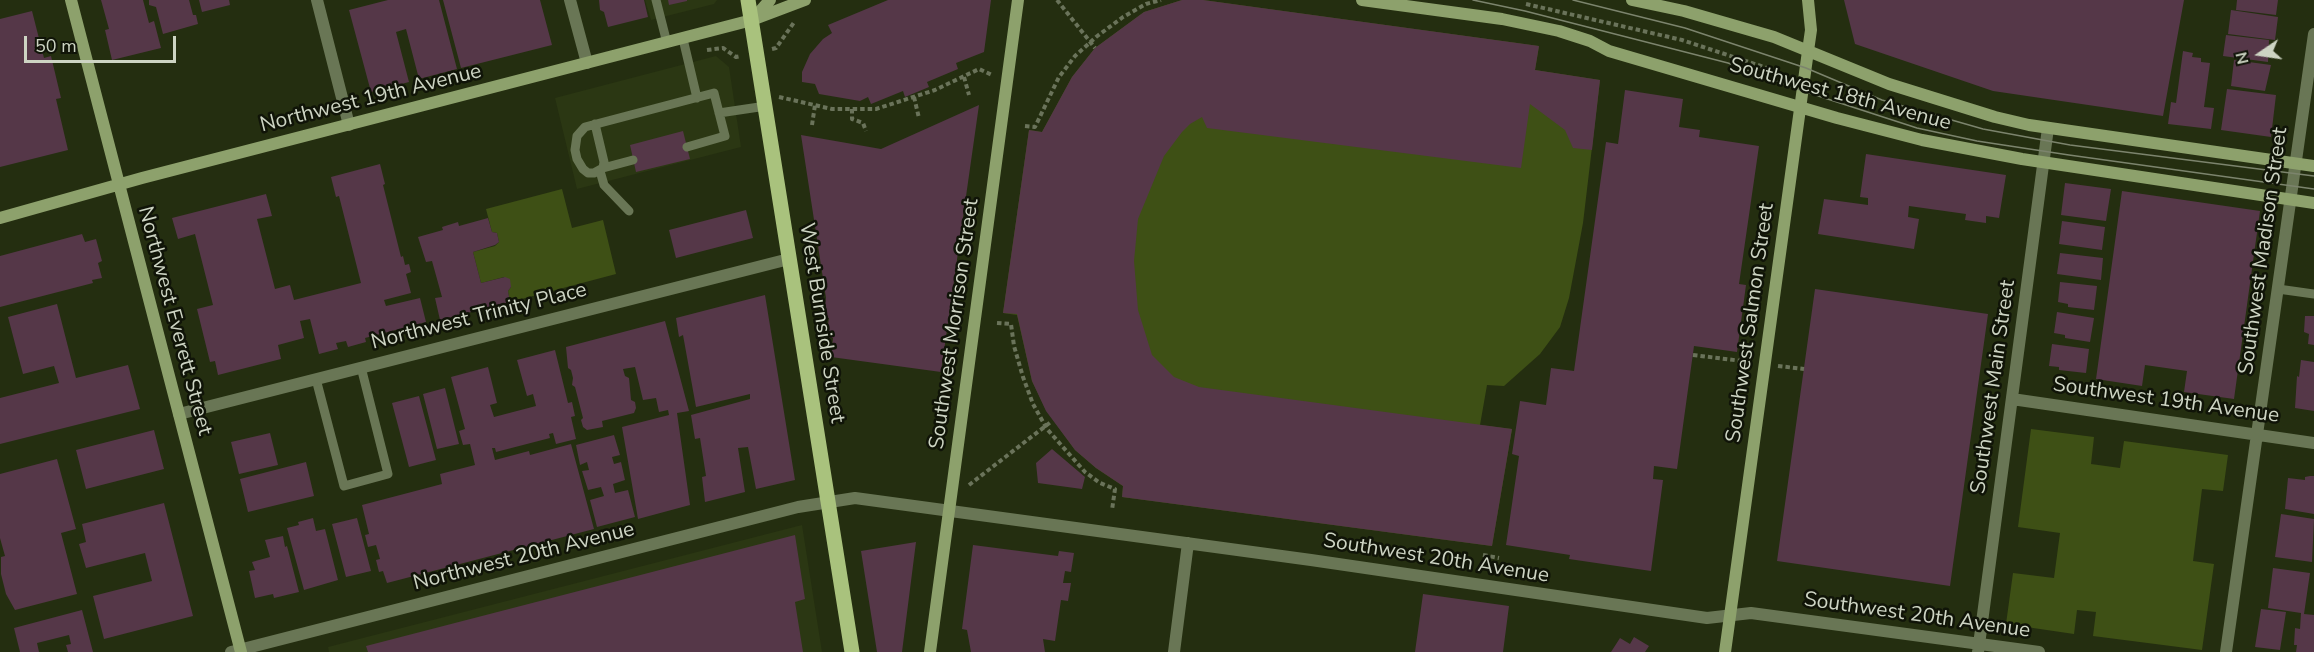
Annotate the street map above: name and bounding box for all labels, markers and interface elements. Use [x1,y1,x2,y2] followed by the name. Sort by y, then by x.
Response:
[27,24,178,62] scale bar
[2230,24,2290,84] north arrow
[35,34,77,58] text: 50 m
[2230,50,2255,66] text: N
[1726,53,1954,137] street label: Southwest 18th Avenue
[258,59,484,139] street label: Northwest 19th Avenue
[2234,126,2294,376] street label: Southwest Madison Street
[925,197,985,451] street label: Southwest Morrison Street
[1722,202,1780,444] street label: Southwest Salmon Street
[131,204,217,438] street label: Northwest Everett Street
[793,221,849,425] street label: West Burnside Street
[369,278,589,356] street label: Northwest Trinity Place
[1967,279,2021,495] street label: Southwest Main Street
[2051,373,2281,429] street label: Southwest 19th Avenue
[411,517,637,597] street label: Northwest 20th Avenue
[1321,529,1551,589] street label: Southwest 20th Avenue
[1802,588,2032,644] street label: Southwest 20th Avenue

